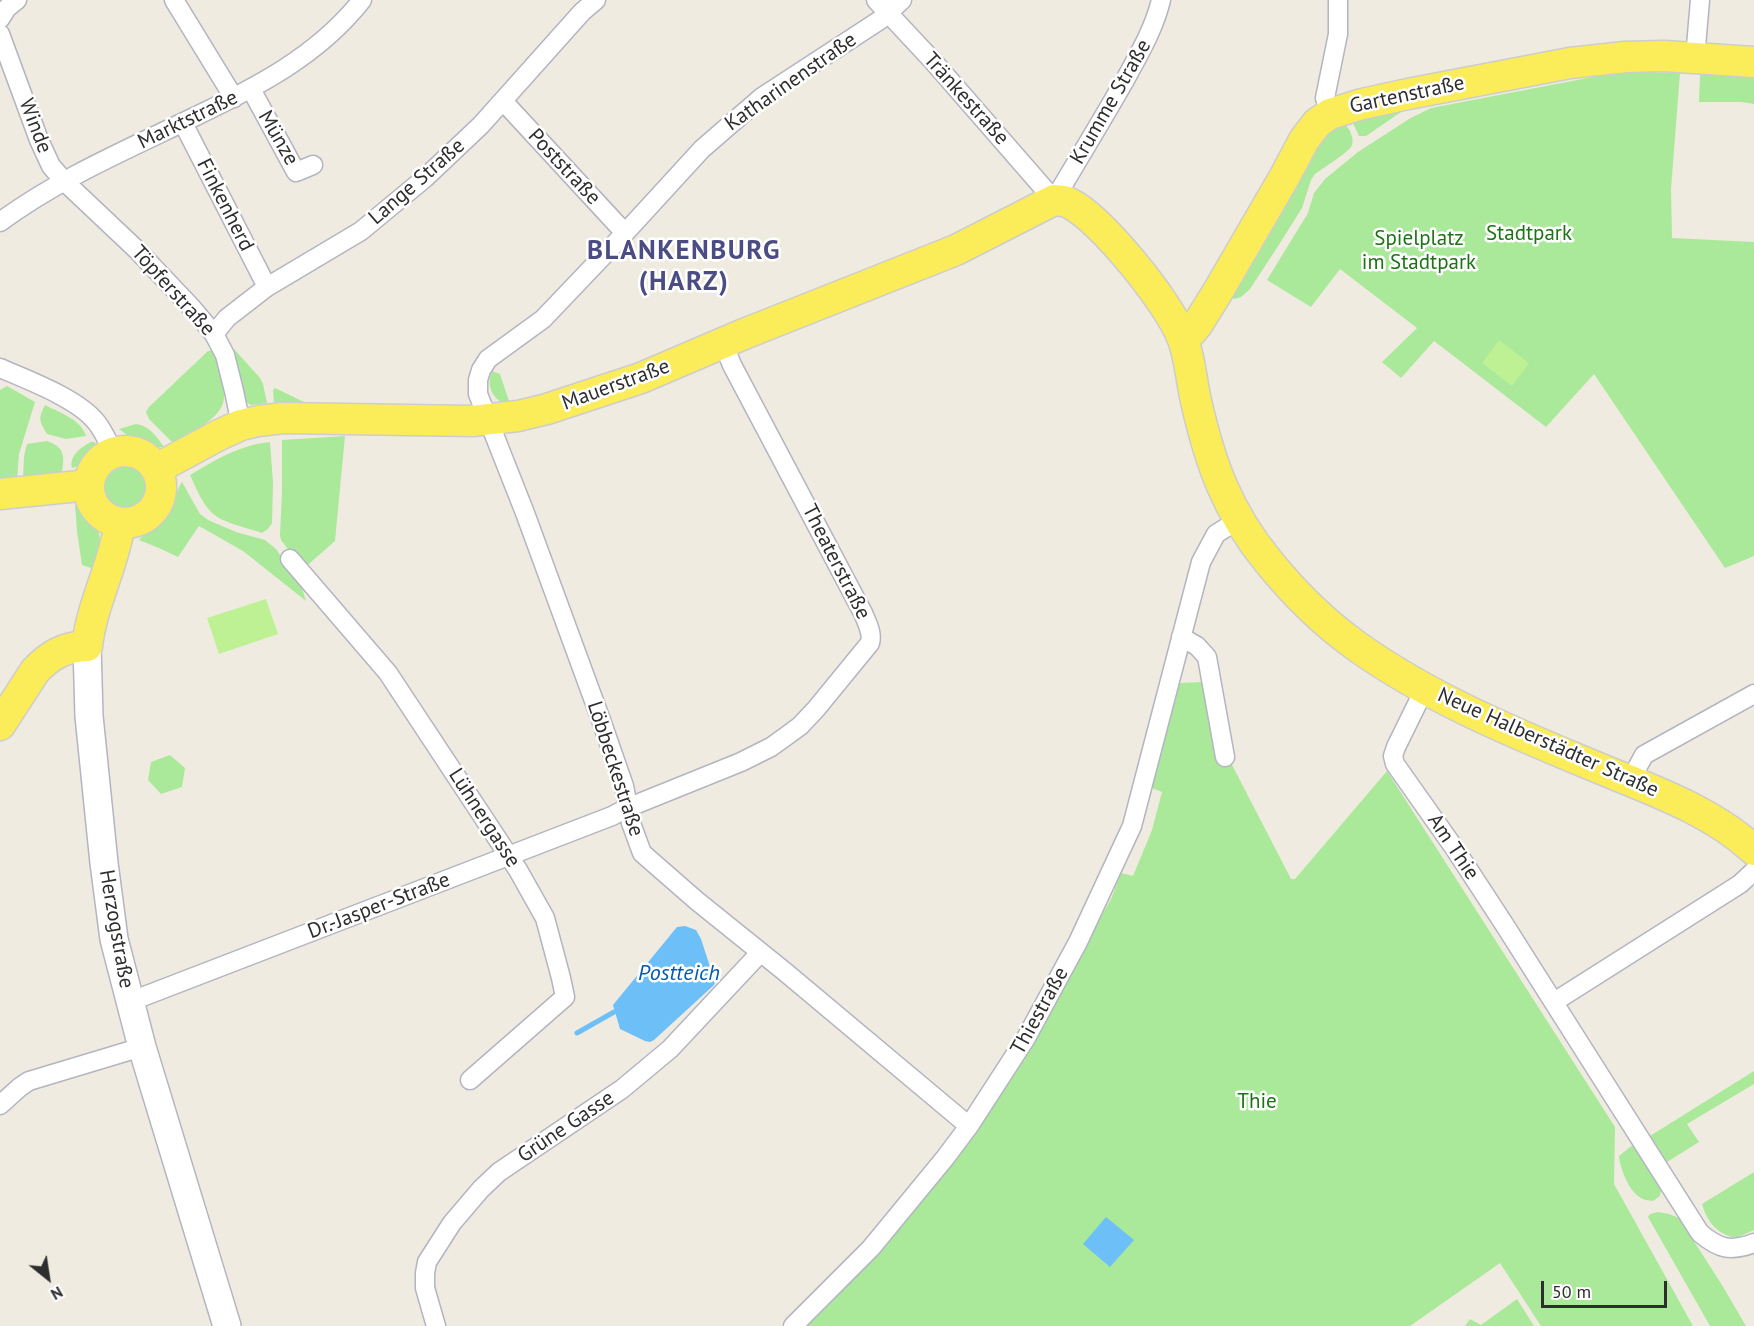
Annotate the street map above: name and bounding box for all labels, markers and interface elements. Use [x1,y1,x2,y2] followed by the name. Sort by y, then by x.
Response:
[720,27,862,137] street label: Katharinenstraße
[1065,35,1157,169] street label: Krumme Straße
[918,48,1014,150] street label: Tränkestraße
[1347,71,1467,119] street label: Gartenstraße
[134,85,242,155] street label: Marktstraße
[13,95,57,157] street label: Winde
[252,106,304,170] street label: Münze
[522,124,606,210] street label: Poststraße
[364,134,470,230] street label: Lange Straße
[191,154,259,256] street label: Finkenherd
[1486,221,1572,247] park label: Stadtpark
[1362,226,1476,276] park label: Spielplatz im Stadtpark
[587,235,781,298] district label: BLANKENBURG (HARZ)
[126,241,220,341] street label: Töpferstraße
[559,354,673,416] street label: Mauerstraße
[796,500,876,624] street label: Theaterstraße
[1434,683,1662,803] street label: Neue Halberstädter Straße
[581,698,649,840] street label: Löbbeckestraße
[443,764,525,872] street label: Lühnergasse
[1422,809,1484,885] street label: Am Thie
[304,867,454,945] street label: Dr.-Jasper-Straße
[93,868,139,990] street label: Herzogstraße
[638,961,720,987] water label: Postteich
[1006,963,1074,1059] street label: Thiestraße
[513,1086,619,1168] street label: Grüne Gasse
[1237,1089,1277,1115] park label: Thie
[18,1248,78,1308] north arrow
[1544,1269,1670,1307] scale bar
[1552,1280,1591,1303] text: 50 m
[47,1282,67,1305] text: N

